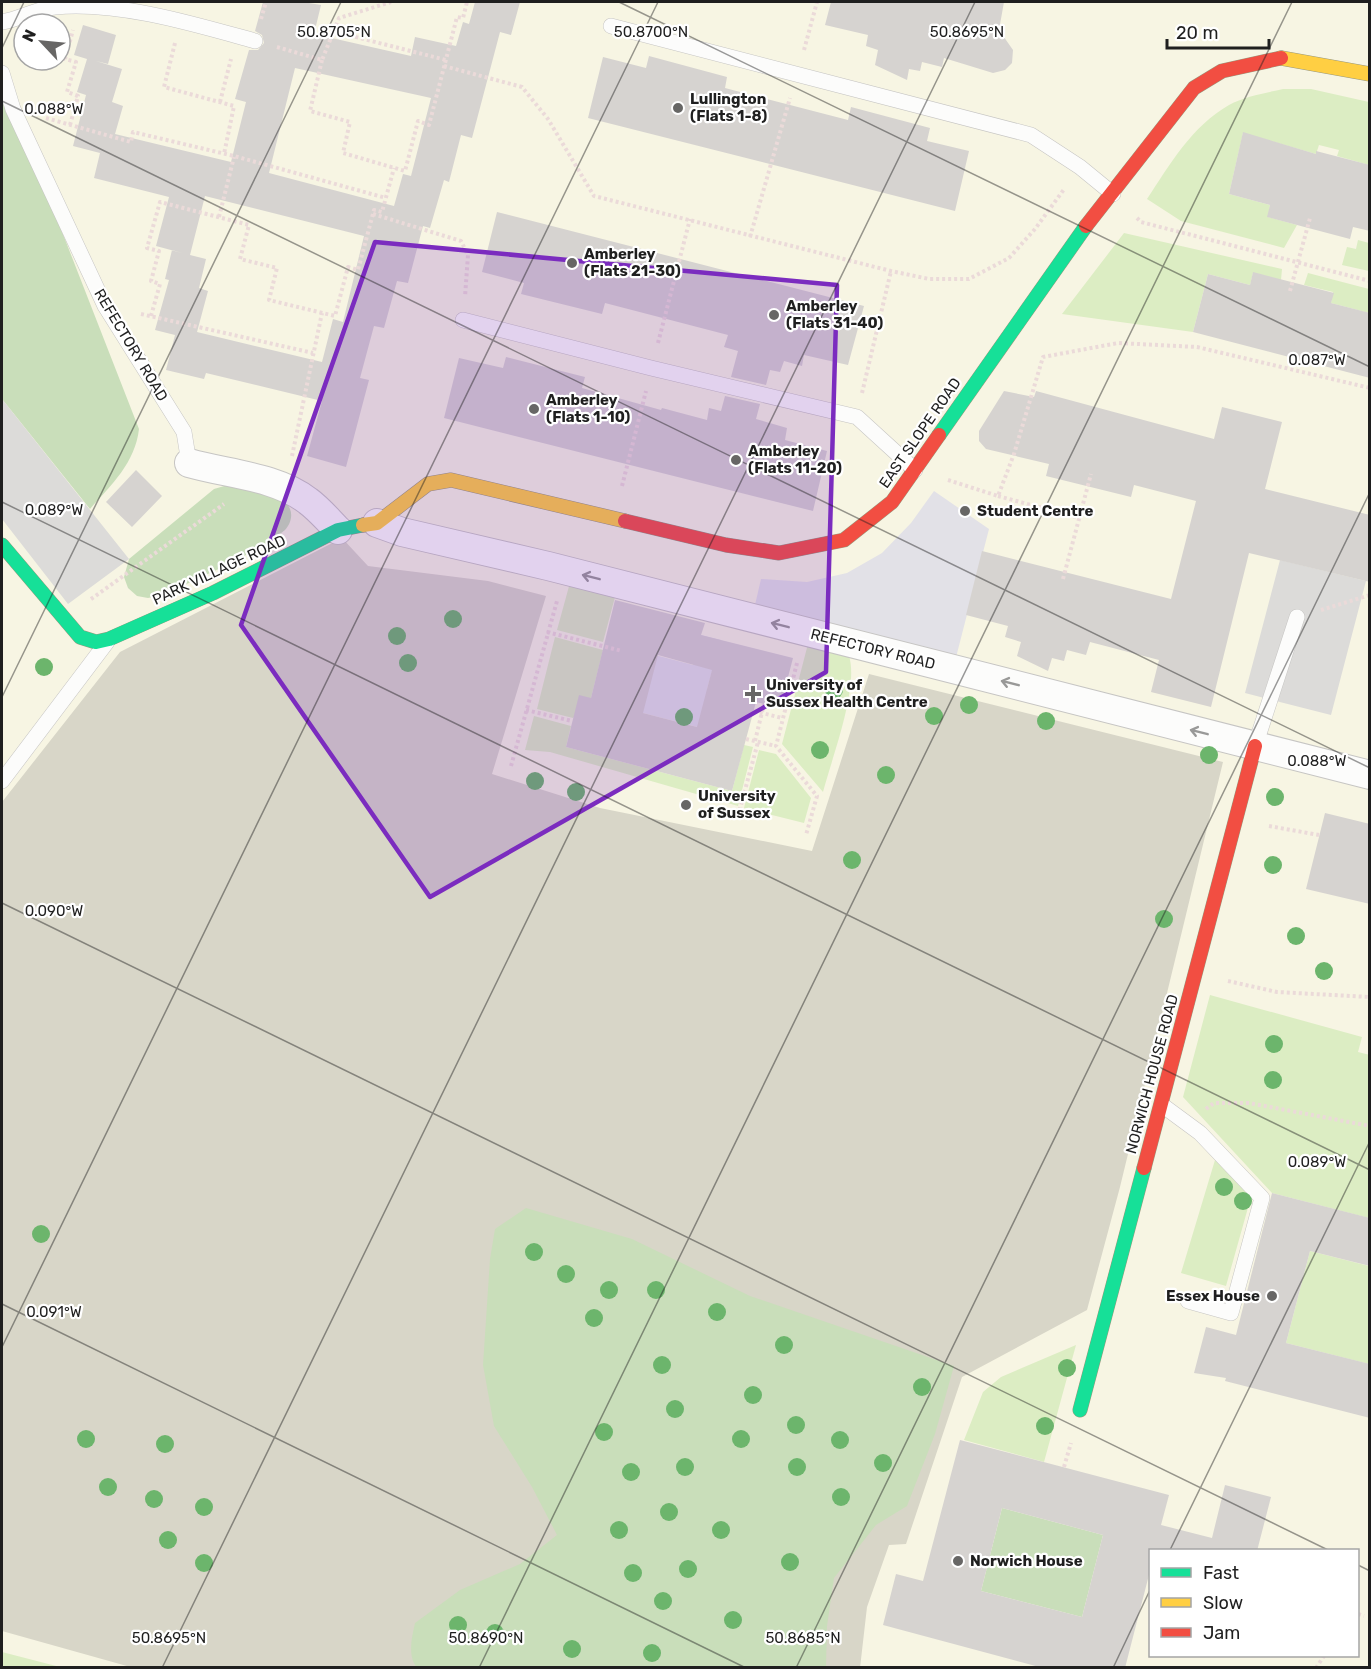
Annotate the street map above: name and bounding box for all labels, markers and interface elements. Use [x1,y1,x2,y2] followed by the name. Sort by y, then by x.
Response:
[12,12,72,72] north arrow
[1167,12,1269,50] scale bar
[1176,22,1218,44] text: 20 m
[297,23,371,41] text: 50.8705°N
[614,23,688,41] text: 50.8700°N
[930,23,1004,41] text: 50.8695°N
[18,26,40,45] text: N
[690,90,767,125] place label: Lullington (Flats 1-8)
[24,100,84,118] text: 0.088°W
[671,101,685,115] marker: Lullington (Flats 1-8)
[584,245,681,280] place label: Amberley (Flats 21-30)
[565,256,579,270] marker: Amberley (Flats 21-30)
[90,286,172,404] street label: REFECTORY ROAD
[786,297,883,332] place label: Amberley (Flats 31-40)
[767,308,781,322] marker: Amberley (Flats 31-40)
[1288,351,1346,369] text: 0.087°W
[875,374,965,492] street label: EAST SLOPE ROAD
[546,391,631,426] place label: Amberley (Flats 1-10)
[527,402,541,416] marker: Amberley (Flats 1-10)
[748,442,842,477] place label: Amberley (Flats 11-20)
[729,453,743,467] marker: Amberley (Flats 11-20)
[25,501,83,519] text: 0.089°W
[977,502,1093,520] place label: Student Centre
[958,504,972,518] marker: Student Centre
[150,531,288,609] street label: PARK VILLAGE ROAD
[582,570,601,582] one-way arrow
[771,619,790,630] one-way arrow
[809,625,937,673] street label: REFECTORY ROAD
[766,676,928,711] place label: University of Sussex Health Centre
[1001,677,1020,689] one-way arrow
[744,685,762,703] marker: University of Sussex Health Centre
[1190,725,1209,737] one-way arrow
[1287,752,1347,770] text: 0.088°W
[698,787,776,822] place label: University of Sussex
[679,798,693,812] marker: University of Sussex
[25,902,83,920] text: 0.090°W
[1122,992,1182,1156] street label: NORWICH HOUSE ROAD
[1288,1153,1346,1171] text: 0.089°W
[1166,1287,1260,1305] place label: Essex House
[1265,1289,1279,1303] marker: Essex House
[26,1303,82,1321] text: 0.091°W
[1149,1549,1359,1657] legend
[970,1552,1083,1570] place label: Norwich House
[951,1554,965,1568] marker: Norwich House
[1203,1562,1239,1584] text: Fast
[1203,1592,1243,1614] text: Slow
[1203,1622,1240,1644] text: Jam
[132,1629,206,1647] text: 50.8695°N
[448,1629,524,1647] text: 50.8690°N
[765,1629,841,1647] text: 50.8685°N

